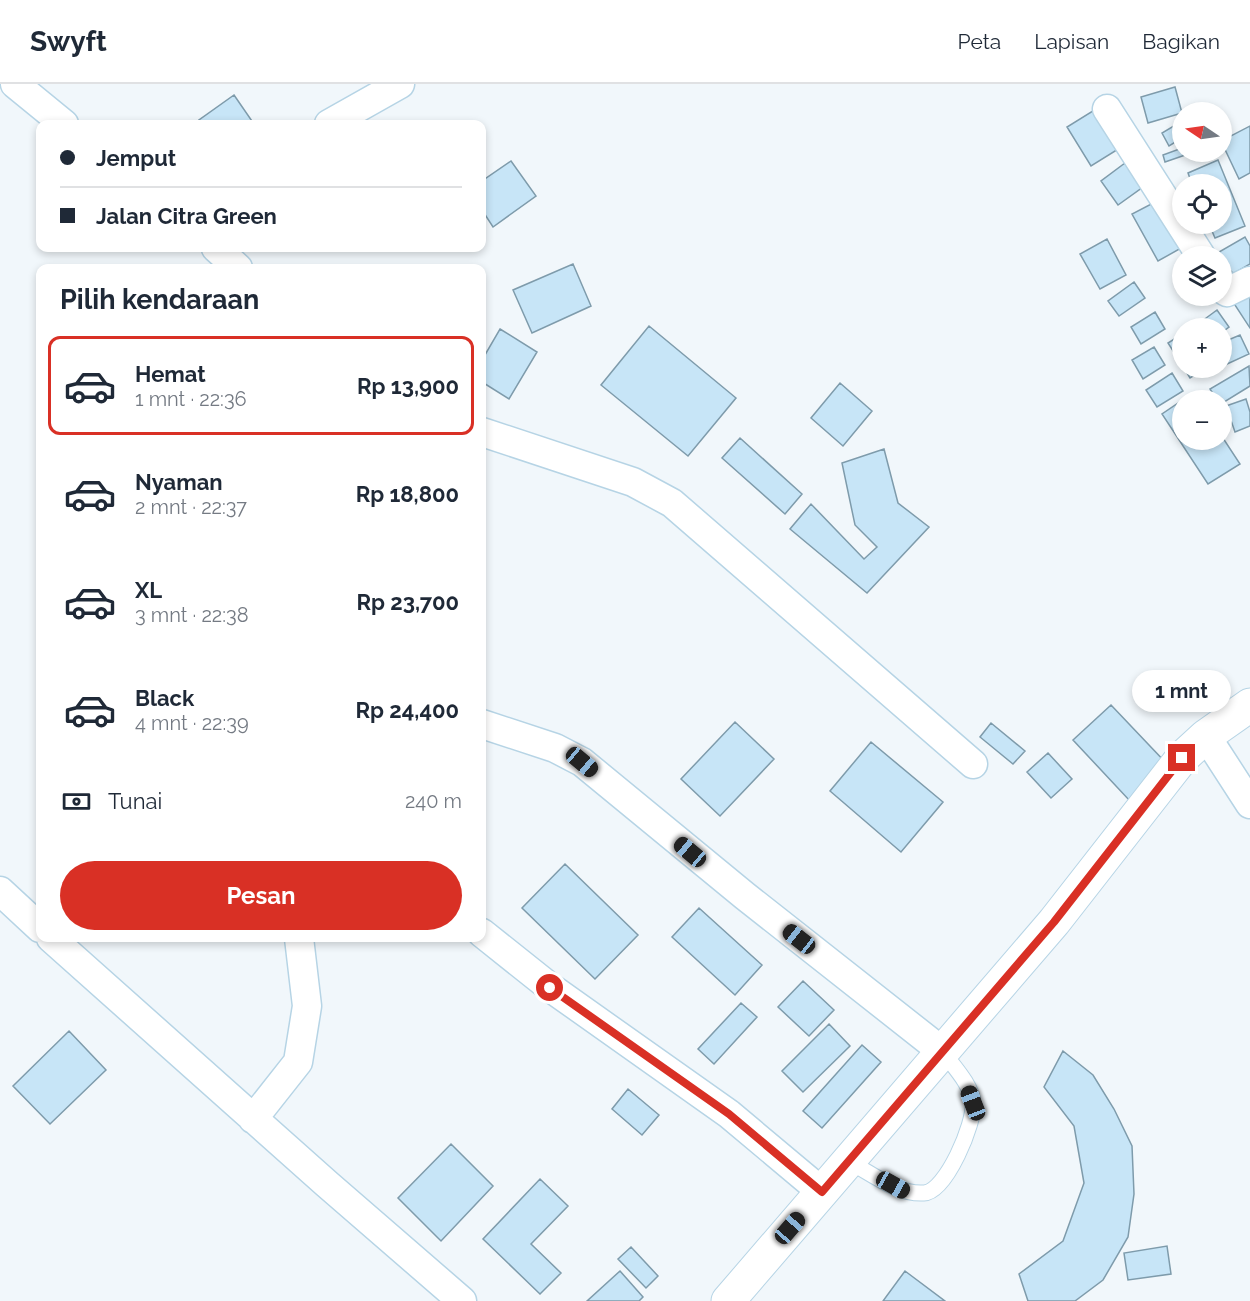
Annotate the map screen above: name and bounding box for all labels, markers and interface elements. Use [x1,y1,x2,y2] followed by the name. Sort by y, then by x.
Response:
[30,25,107,58] text: Swyft
[958,29,1001,54] text: Peta
[1034,29,1109,54] text: Lapisan
[1142,29,1220,54] text: Bagikan
[1172,102,1232,162] north arrow
[1172,102,1232,450] map controls
[96,145,176,171] text: Jemput
[1172,174,1232,234] button: locate
[96,203,277,229] text: Jalan Citra Green
[1172,246,1232,306] button: layers
[60,284,259,315] text: Pilih kendaraan
[1172,318,1232,378] button: +
[63,359,117,413] icon: car
[135,361,206,387] text: Hemat
[357,373,459,399] text: Rp 13,900
[135,387,247,411] text: 1 mnt · 22:36
[1172,390,1232,450] button: −
[63,467,117,521] icon: car
[135,469,223,495] text: Nyaman
[356,481,459,507] text: Rp 18,800
[135,495,247,519] text: 2 mnt · 22:37
[63,575,117,629] icon: car
[135,577,162,603] text: XL
[357,589,459,615] text: Rp 23,700
[135,603,249,627] text: 3 mnt · 22:38
[1132,671,1232,713] callout: 1 mnt
[1155,679,1208,703] text: 1 mnt
[63,683,117,737] icon: car
[135,685,194,711] text: Black
[356,697,459,723] text: Rp 24,400
[135,711,249,735] text: 4 mnt · 22:39
[562,744,602,780] car
[1168,744,1195,771] route end
[60,785,93,818] icon: cash
[108,788,162,814] text: Tunai
[405,789,462,813] text: 240 m
[670,834,710,870] car
[60,861,462,930] button: Pesan
[779,921,819,957] car
[536,974,563,1001] route start
[958,1083,988,1123] car
[873,1168,913,1202] car
[771,1209,809,1247] car

